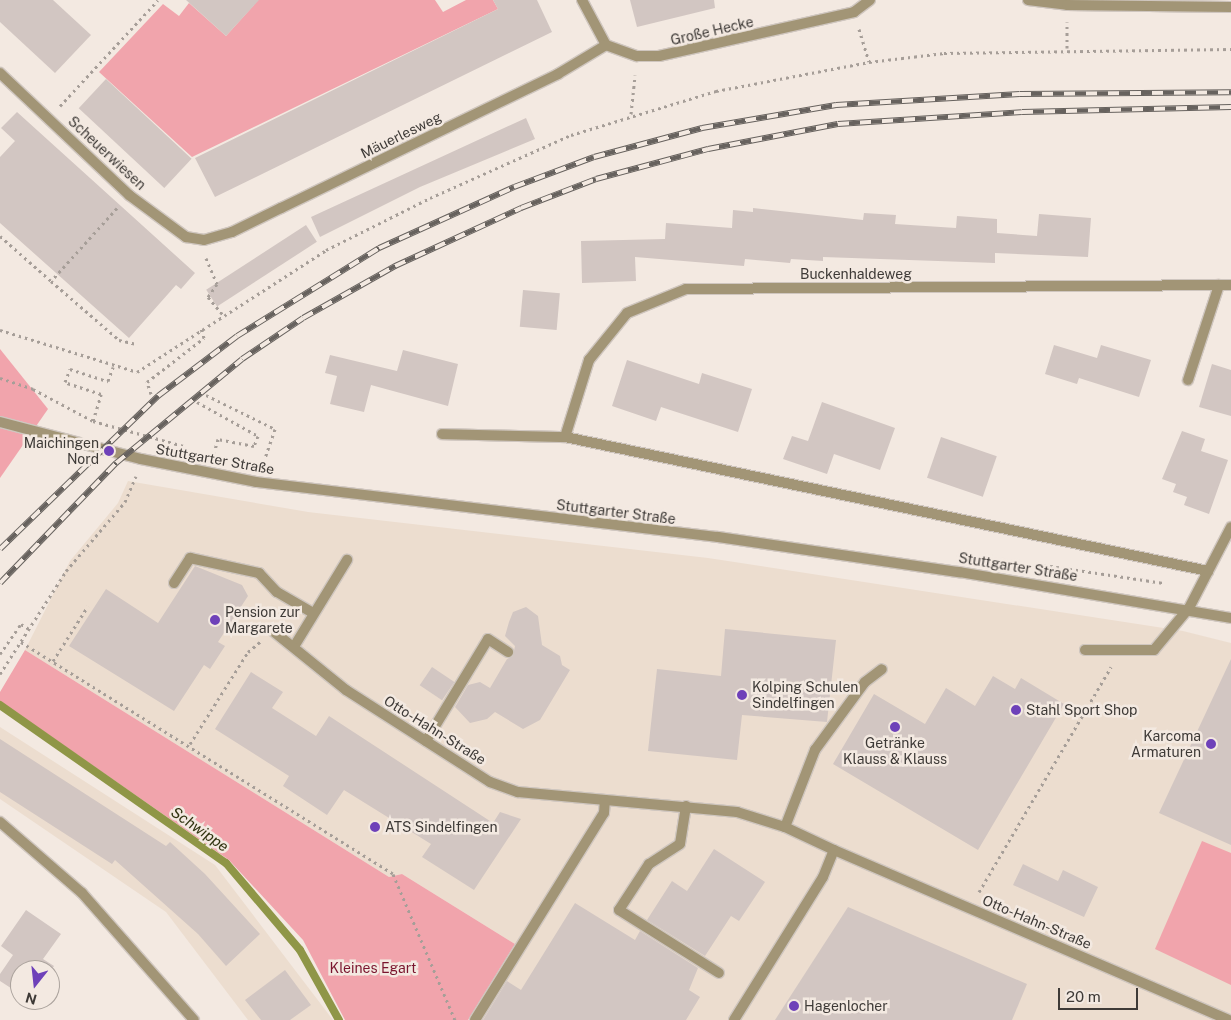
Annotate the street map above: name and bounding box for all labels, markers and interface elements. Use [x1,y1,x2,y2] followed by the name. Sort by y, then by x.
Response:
[669,13,755,49] street label: Große Hecke
[358,108,444,162] street label: Mäuerlesweg
[65,113,149,193] street label: Scheuerwiesen
[800,266,912,282] street label: Buckenhaldeweg
[24,435,99,468] place label: Maichingen Nord
[154,440,276,478] street label: Stuttgarter Straße
[103,445,115,457] marker: Maichingen Nord
[555,496,677,528] street label: Stuttgarter Straße
[957,549,1079,585] street label: Stuttgarter Straße
[225,604,300,636] place label: Pension zur Margarete
[209,614,221,626] marker: Pension zur Margarete
[752,679,858,712] place label: Kolping Schulen Sindelfingen
[736,689,748,701] marker: Kolping Schulen Sindelfingen
[381,692,489,768] street label: Otto-Hahn-Straße
[1026,702,1137,718] place label: Stahl Sport Shop
[1010,704,1022,716] marker: Stahl Sport Shop
[889,721,901,733] marker: Getränke Klauss & Klauss
[1131,728,1201,760] place label: Karcoma Armaturen
[843,735,947,768] place label: Getränke Klauss & Klauss
[1205,738,1217,750] marker: Karcoma Armaturen
[168,803,232,855] water label: Schwippe
[385,819,497,835] place label: ATS Sindelfingen
[369,821,381,833] marker: ATS Sindelfingen
[980,891,1094,953] street label: Otto-Hahn-Straße
[10,960,60,1010] north arrow
[330,960,416,976] park label: Kleines Egart
[1061,978,1141,1010] scale bar
[1066,988,1101,1005] text: 20 m
[24,989,39,1008] text: N
[804,998,888,1014] place label: Hagenlocher
[788,1000,800,1012] marker: Hagenlocher

